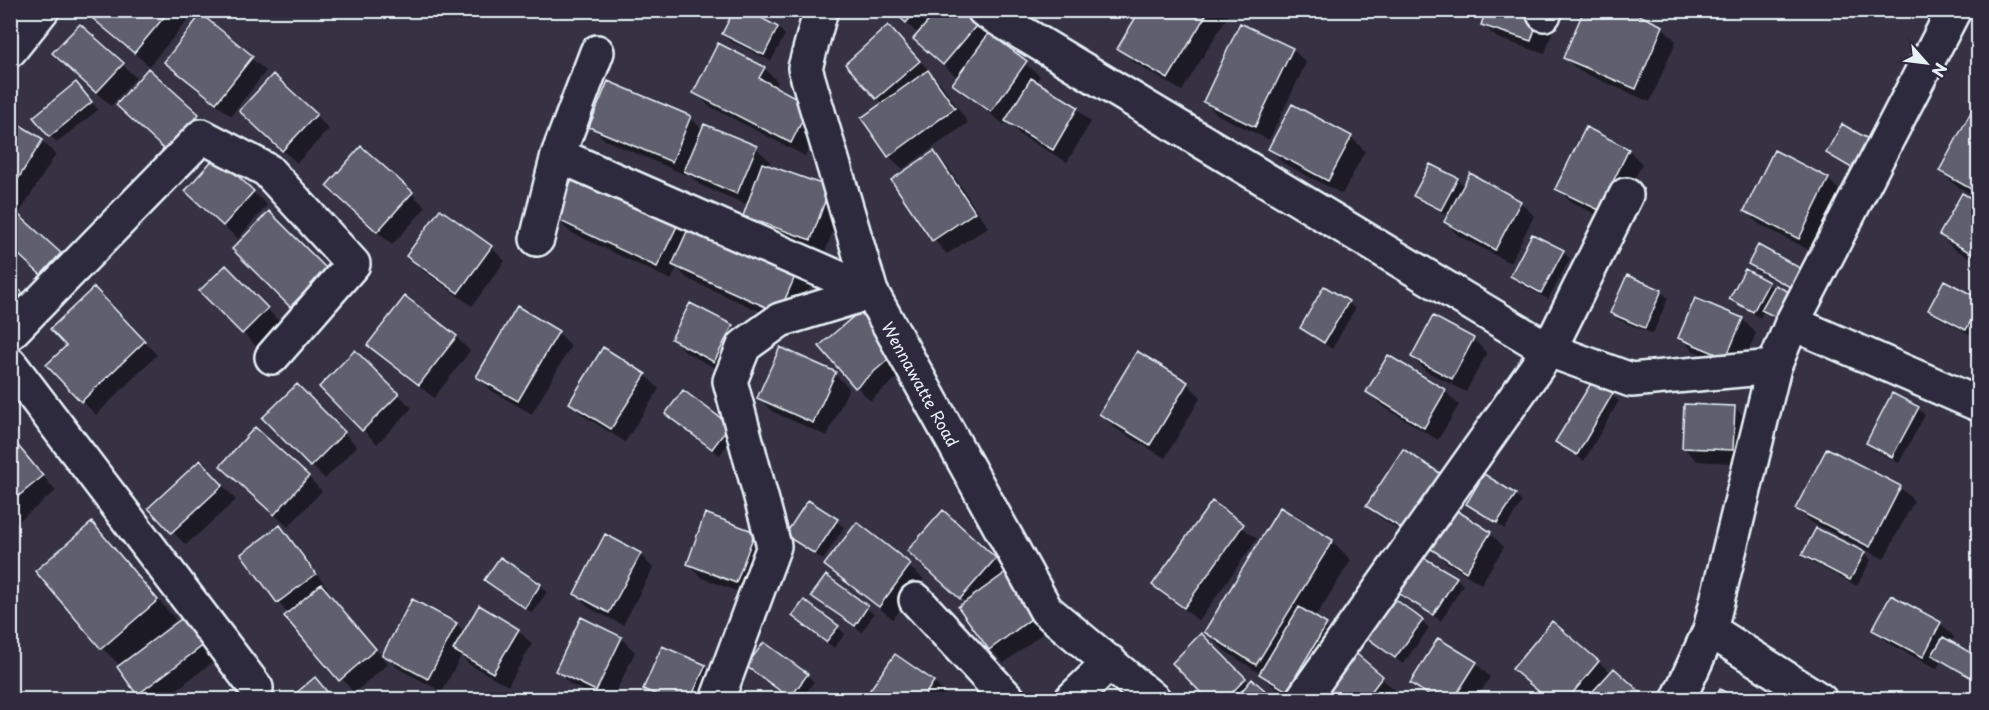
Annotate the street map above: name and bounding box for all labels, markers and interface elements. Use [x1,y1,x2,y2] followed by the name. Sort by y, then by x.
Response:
[1896,33,1956,93] north arrow
[1927,59,1954,82] text: N
[877,317,965,451] street label: Wennawatte Road

